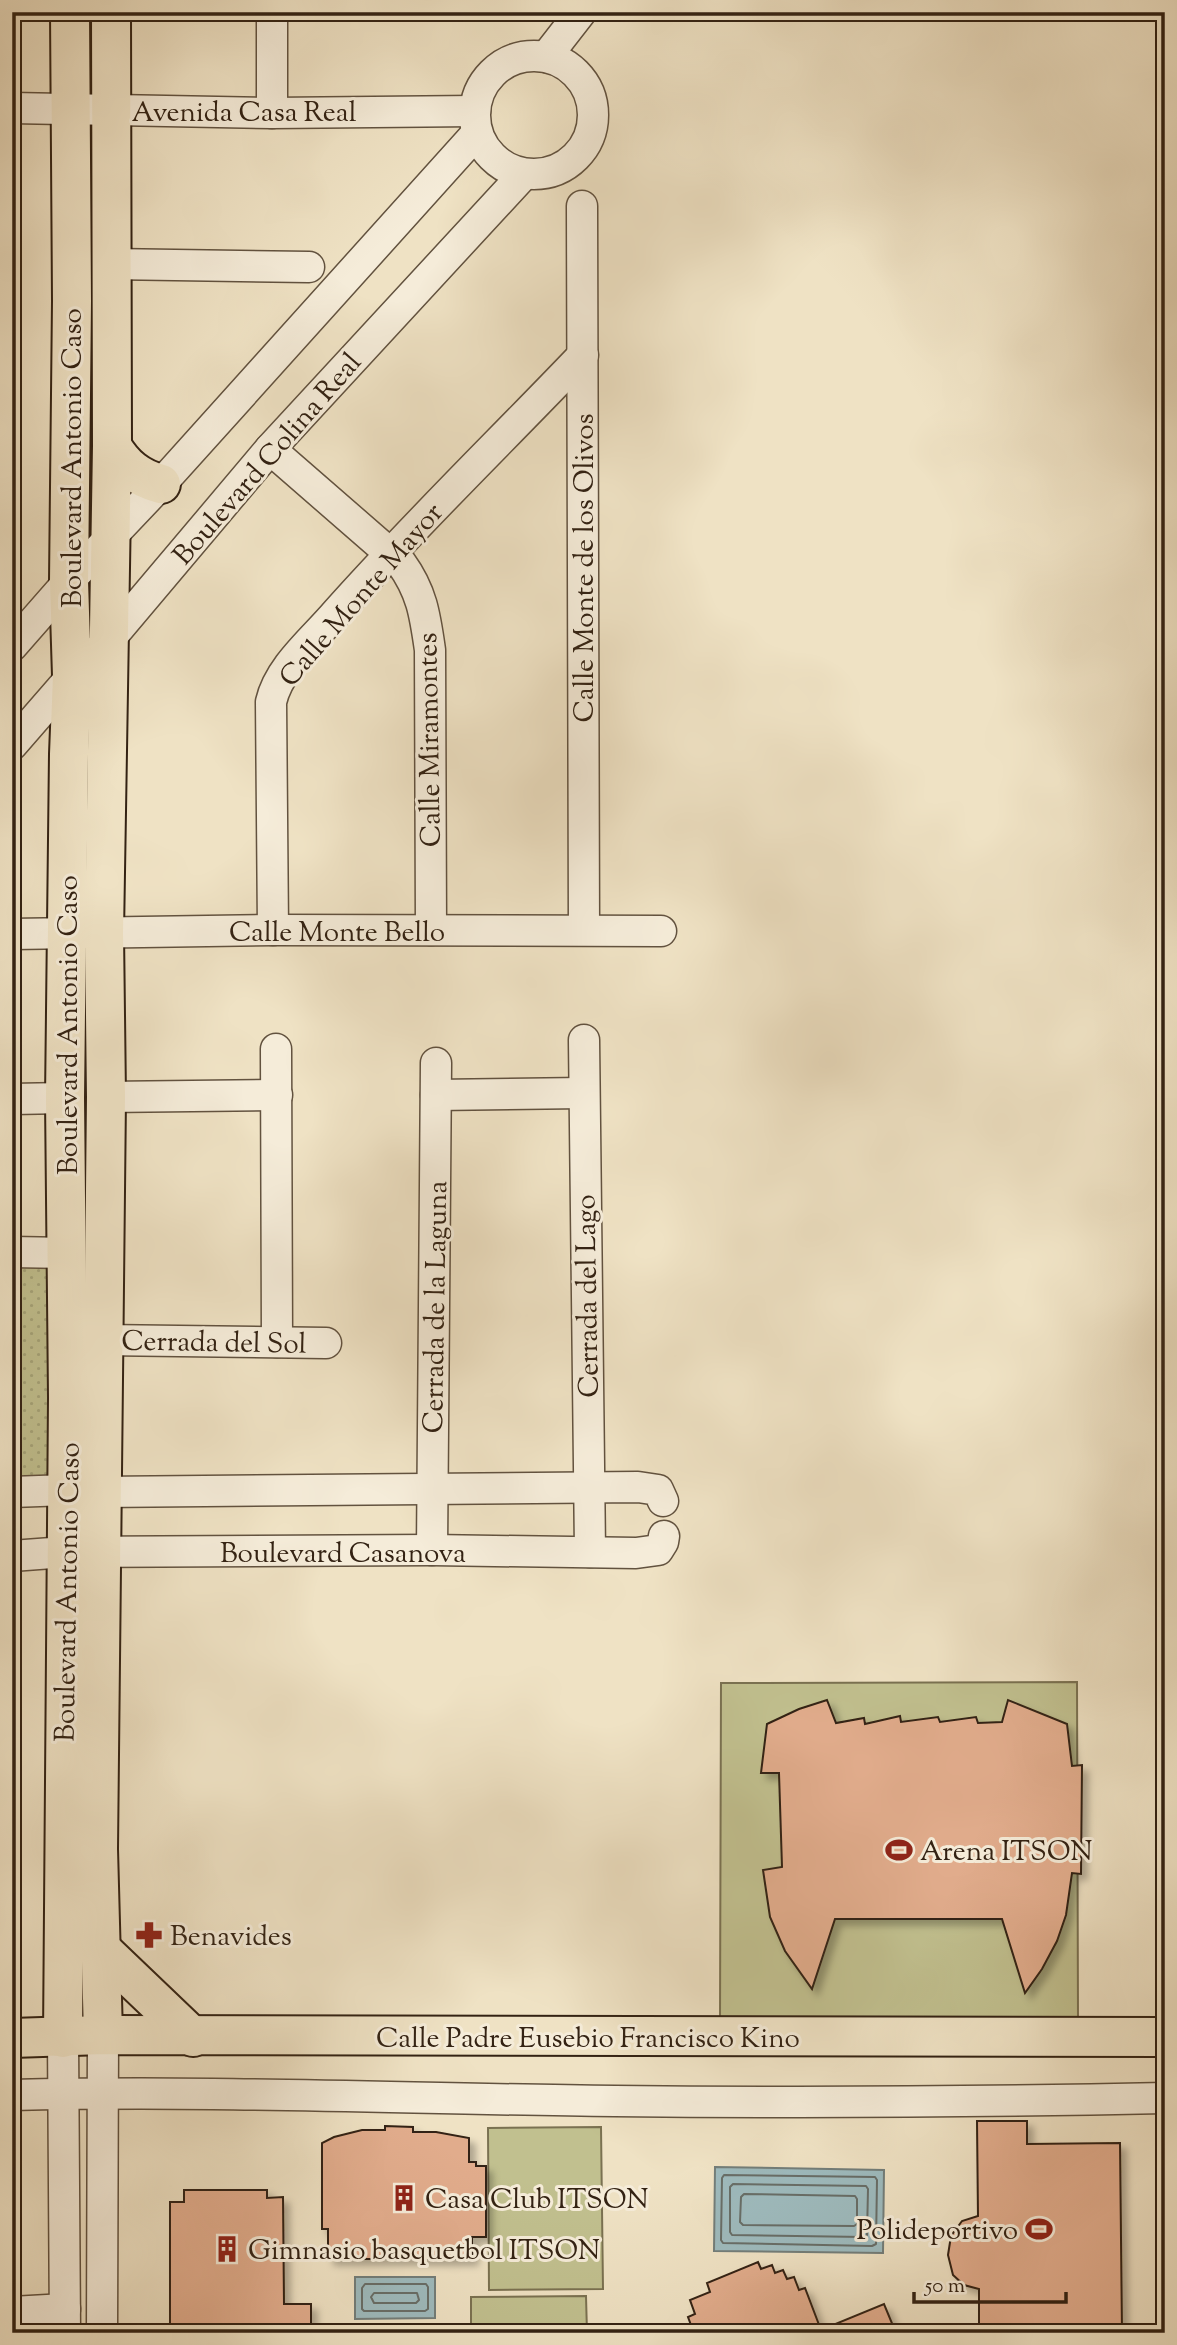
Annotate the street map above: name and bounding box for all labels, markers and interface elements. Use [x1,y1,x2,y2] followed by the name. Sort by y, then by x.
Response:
[131,94,357,134] street label: Avenida Casa Real
[54,308,94,608] street label: Boulevard Antonio Caso
[165,345,372,575] street label: Boulevard Colina Real
[566,414,606,722] street label: Calle Monte de los Olivos
[271,495,454,697] street label: Calle Monte Mayor
[409,632,453,848] street label: Calle Miramontes
[50,875,90,1175] street label: Boulevard Antonio Caso
[229,914,445,954] street label: Calle Monte Bello
[415,1180,459,1434] street label: Cerrada de la Laguna
[567,1194,611,1398] street label: Cerrada del Lago
[121,1322,307,1366] street label: Cerrada del Sol
[46,1442,92,1742] street label: Boulevard Antonio Caso
[220,1535,466,1575] street label: Boulevard Casanova
[920,1833,1093,1873] place label: Arena ITSON
[884,1835,914,1865] sports icon: Arena ITSON
[170,1918,292,1958] place label: Benavides
[134,1920,164,1950] pharmacy icon: Benavides
[376,2020,800,2060] street label: Calle Padre Eusebio Francisco Kino
[425,2181,649,2221] place label: Casa Club ITSON
[389,2183,419,2213] building icon: Casa Club ITSON
[856,2212,1018,2252] place label: Polideportivo
[1024,2214,1054,2244] sports icon: Polideportivo
[248,2232,600,2272] place label: Gimnasio basquetbol ITSON
[212,2234,242,2264] building icon: Gimnasio basquetbol ITSON
[914,2261,1067,2305] scale bar
[924,2272,965,2302] text: 50 m

